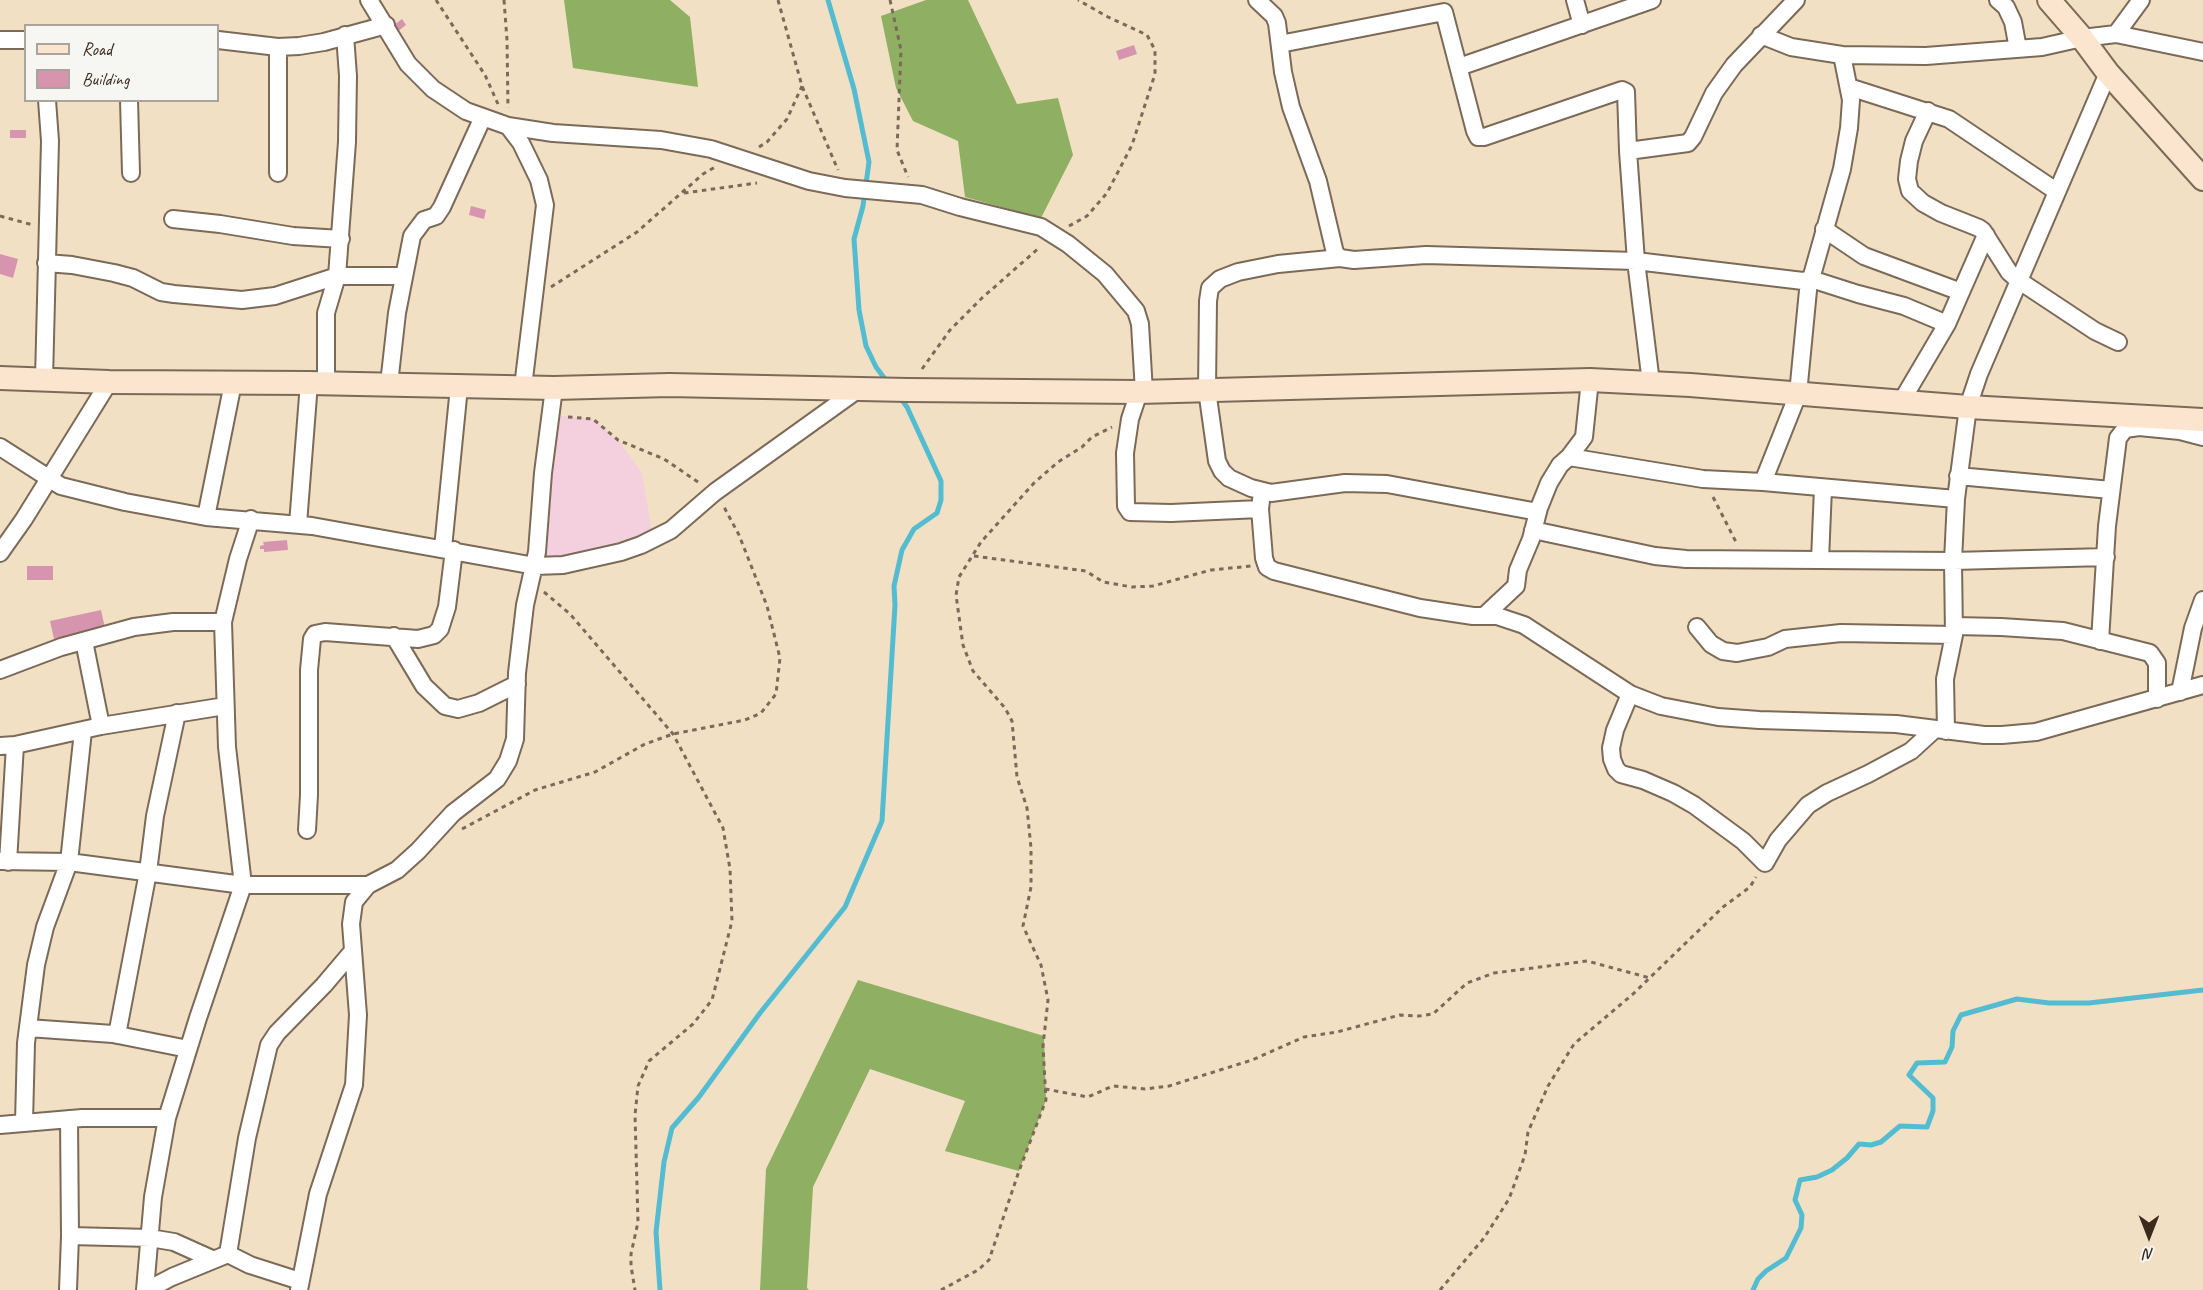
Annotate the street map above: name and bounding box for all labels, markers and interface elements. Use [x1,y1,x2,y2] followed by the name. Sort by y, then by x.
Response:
[24,24,219,102] legend
[82,38,112,60] text: Road
[82,68,129,90] text: Building
[2119,1206,2179,1266] north arrow
[2144,1244,2154,1264] text: N

